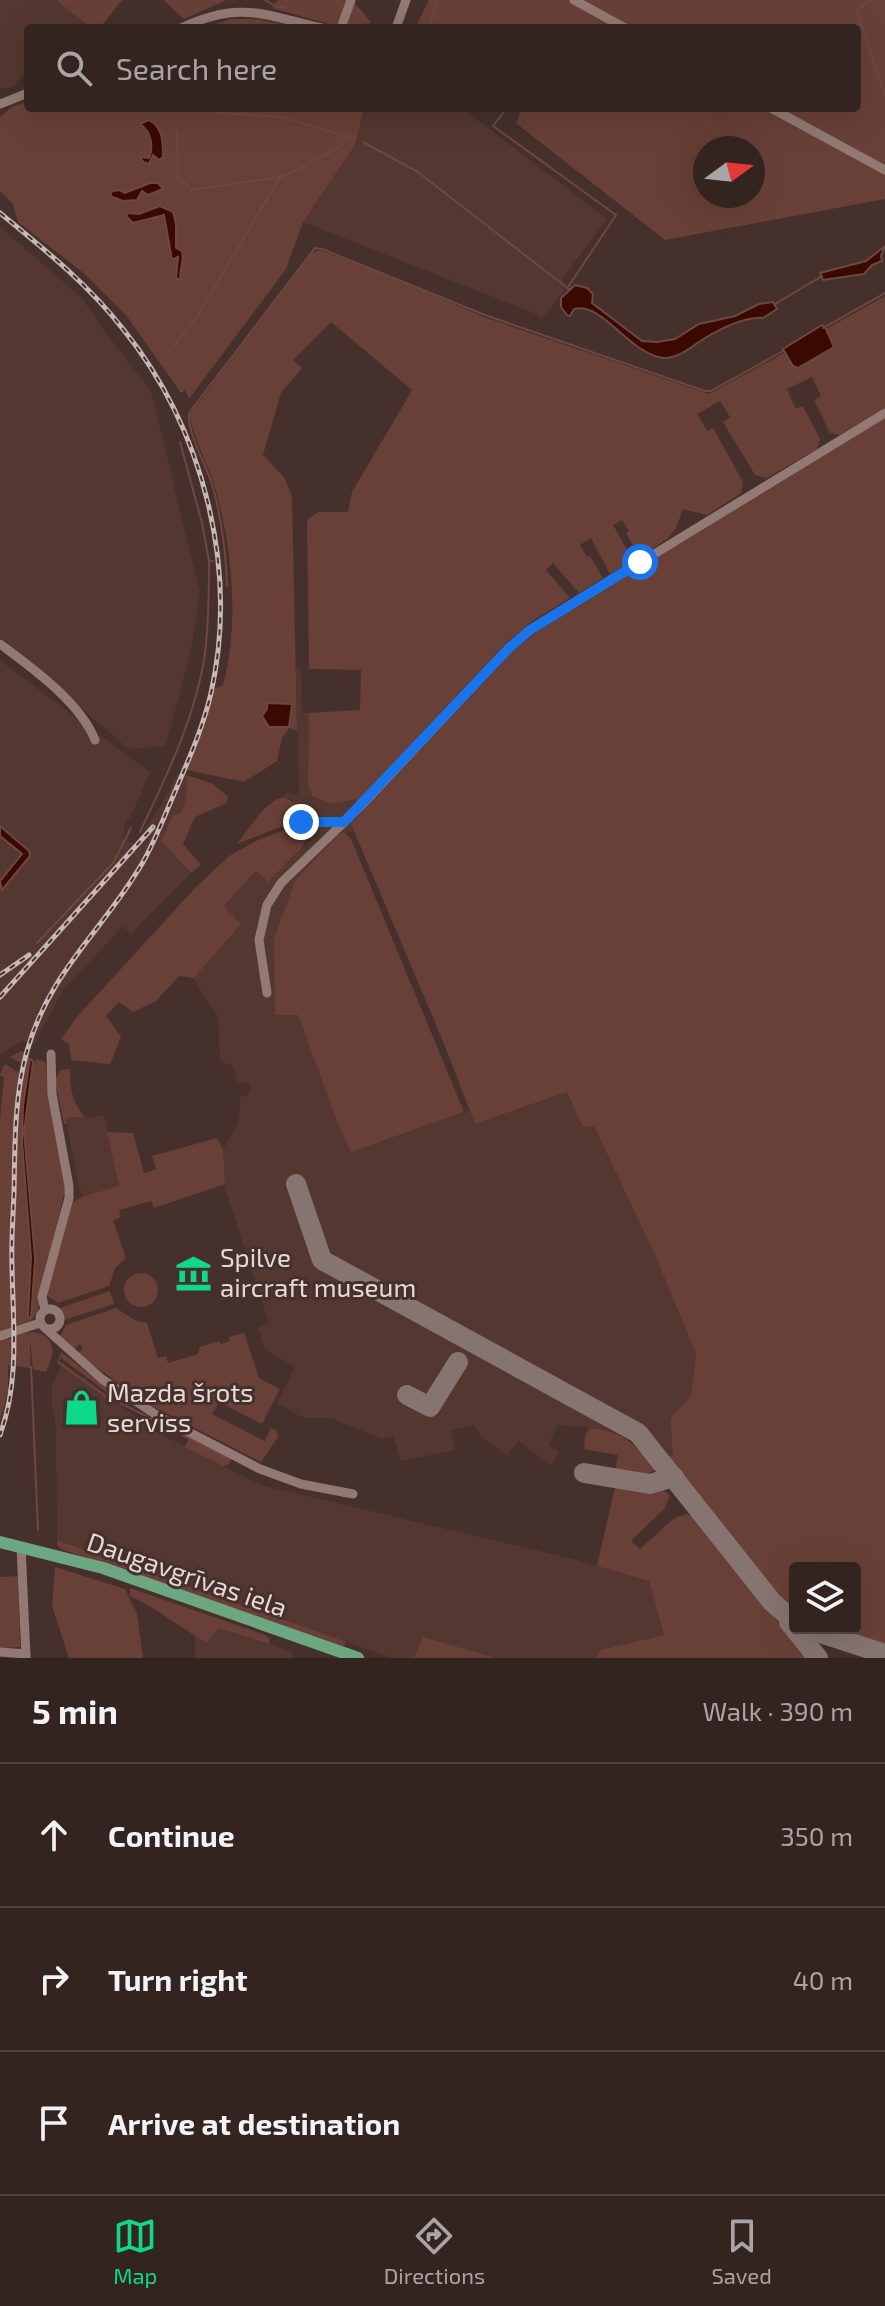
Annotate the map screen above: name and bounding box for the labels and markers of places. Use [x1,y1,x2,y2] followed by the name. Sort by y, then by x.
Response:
[220,1241,416,1302] place label: Spilve aircraft museum
[175,1254,213,1292] museum icon: Spilve aircraft museum
[107,1376,253,1437] place label: Mazda šrots serviss
[62,1389,100,1427] shop icon: Mazda šrots serviss

